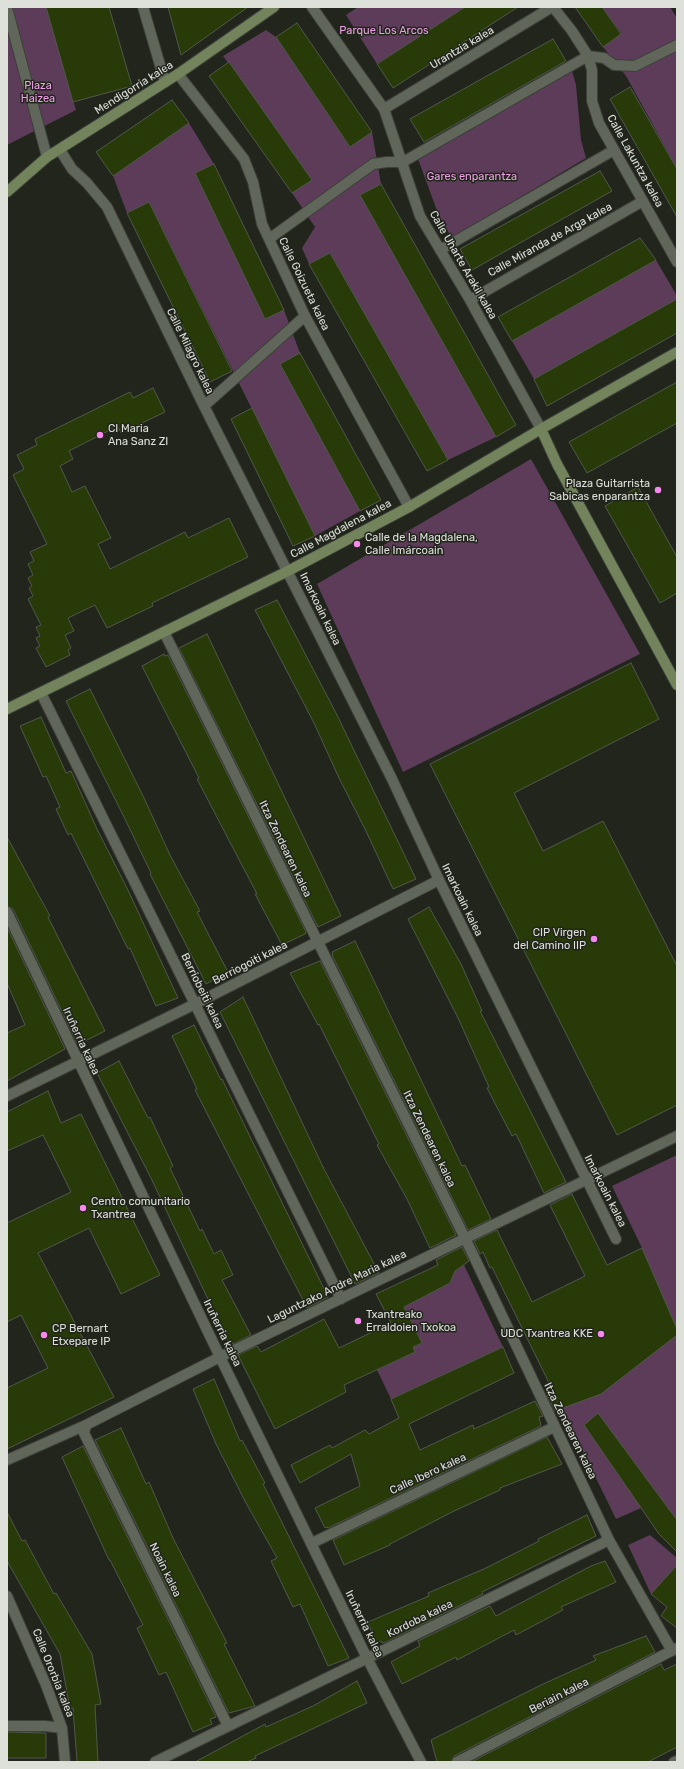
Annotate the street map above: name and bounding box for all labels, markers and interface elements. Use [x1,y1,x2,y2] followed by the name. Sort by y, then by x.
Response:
[339,24,429,38] park label: Parque Los Arcos
[428,24,496,72] street label: Urantzia kalea
[92,59,176,117] street label: Mendigorria kalea
[21,79,55,105] park label: Plaza Haizea
[604,112,666,210] street label: Calle Lakuntza kalea
[427,170,517,184] park label: Gares enparantza
[486,200,614,280] street label: Calle Miranda de Arga kalea
[426,208,500,322] street label: Calle Uharte Arakil kalea
[276,235,332,333] street label: Calle Goizueta kalea
[163,306,217,396] street label: Calle Milagro kalea
[108,422,168,448] place label: CI Maria Ana Sanz ZI
[95,430,105,440] marker: CI Maria Ana Sanz ZI
[549,477,650,503] place label: Plaza Guitarrista Sabicas enparantza
[653,485,663,495] marker: Plaza Guitarrista Sabicas enparantza
[288,497,394,561] street label: Calle Magdalena kalea
[365,531,478,557] place label: Calle de la Magdalena, Calle Imárcoain
[352,539,362,549] marker: Calle de la Magdalena, Calle Imárcoain
[297,570,343,648] street label: Imarkoain kalea
[256,799,314,899] street label: Itza Zendearen kalea
[439,861,485,939] street label: Imarkoain kalea
[513,926,586,952] place label: CIP Virgen del Camino IIP
[589,934,599,944] marker: CIP Virgen del Camino IIP
[210,938,290,988] street label: Berriogoiti kalea
[178,951,226,1031] street label: Berriobeiti kalea
[60,1005,102,1077] street label: Iruñerria kalea
[400,1089,458,1189] street label: Itza Zendearen kalea
[581,1153,629,1229] street label: Imarkoain kalea
[91,1195,190,1221] place label: Centro comunitario Txantrea
[78,1203,88,1213] marker: Centro comunitario Txantrea
[265,1248,409,1326] street label: Laguntzako Andre Maria kalea
[200,1297,244,1369] street label: Iruñerria kalea
[366,1308,456,1334] place label: Txantreako Erraldoien Txokoa
[353,1316,363,1326] marker: Txantreako Erraldoien Txokoa
[52,1322,110,1348] place label: CP Bernart Etxepare IP
[500,1327,593,1341] place label: UDC Txantrea KKE
[596,1329,606,1339] marker: UDC Txantrea KKE
[39,1330,49,1340] marker: CP Bernart Etxepare IP
[541,1381,599,1481] street label: Itza Zendearen kalea
[388,1450,468,1498] street label: Calle Ibero kalea
[146,1541,184,1599] street label: Noain kalea
[342,1588,386,1660] street label: Iruñerria kalea
[385,1597,455,1641] street label: Kordoba kalea
[29,1627,77,1719] street label: Calle Ororbia kalea
[527,1675,591,1717] street label: Beriain kalea

